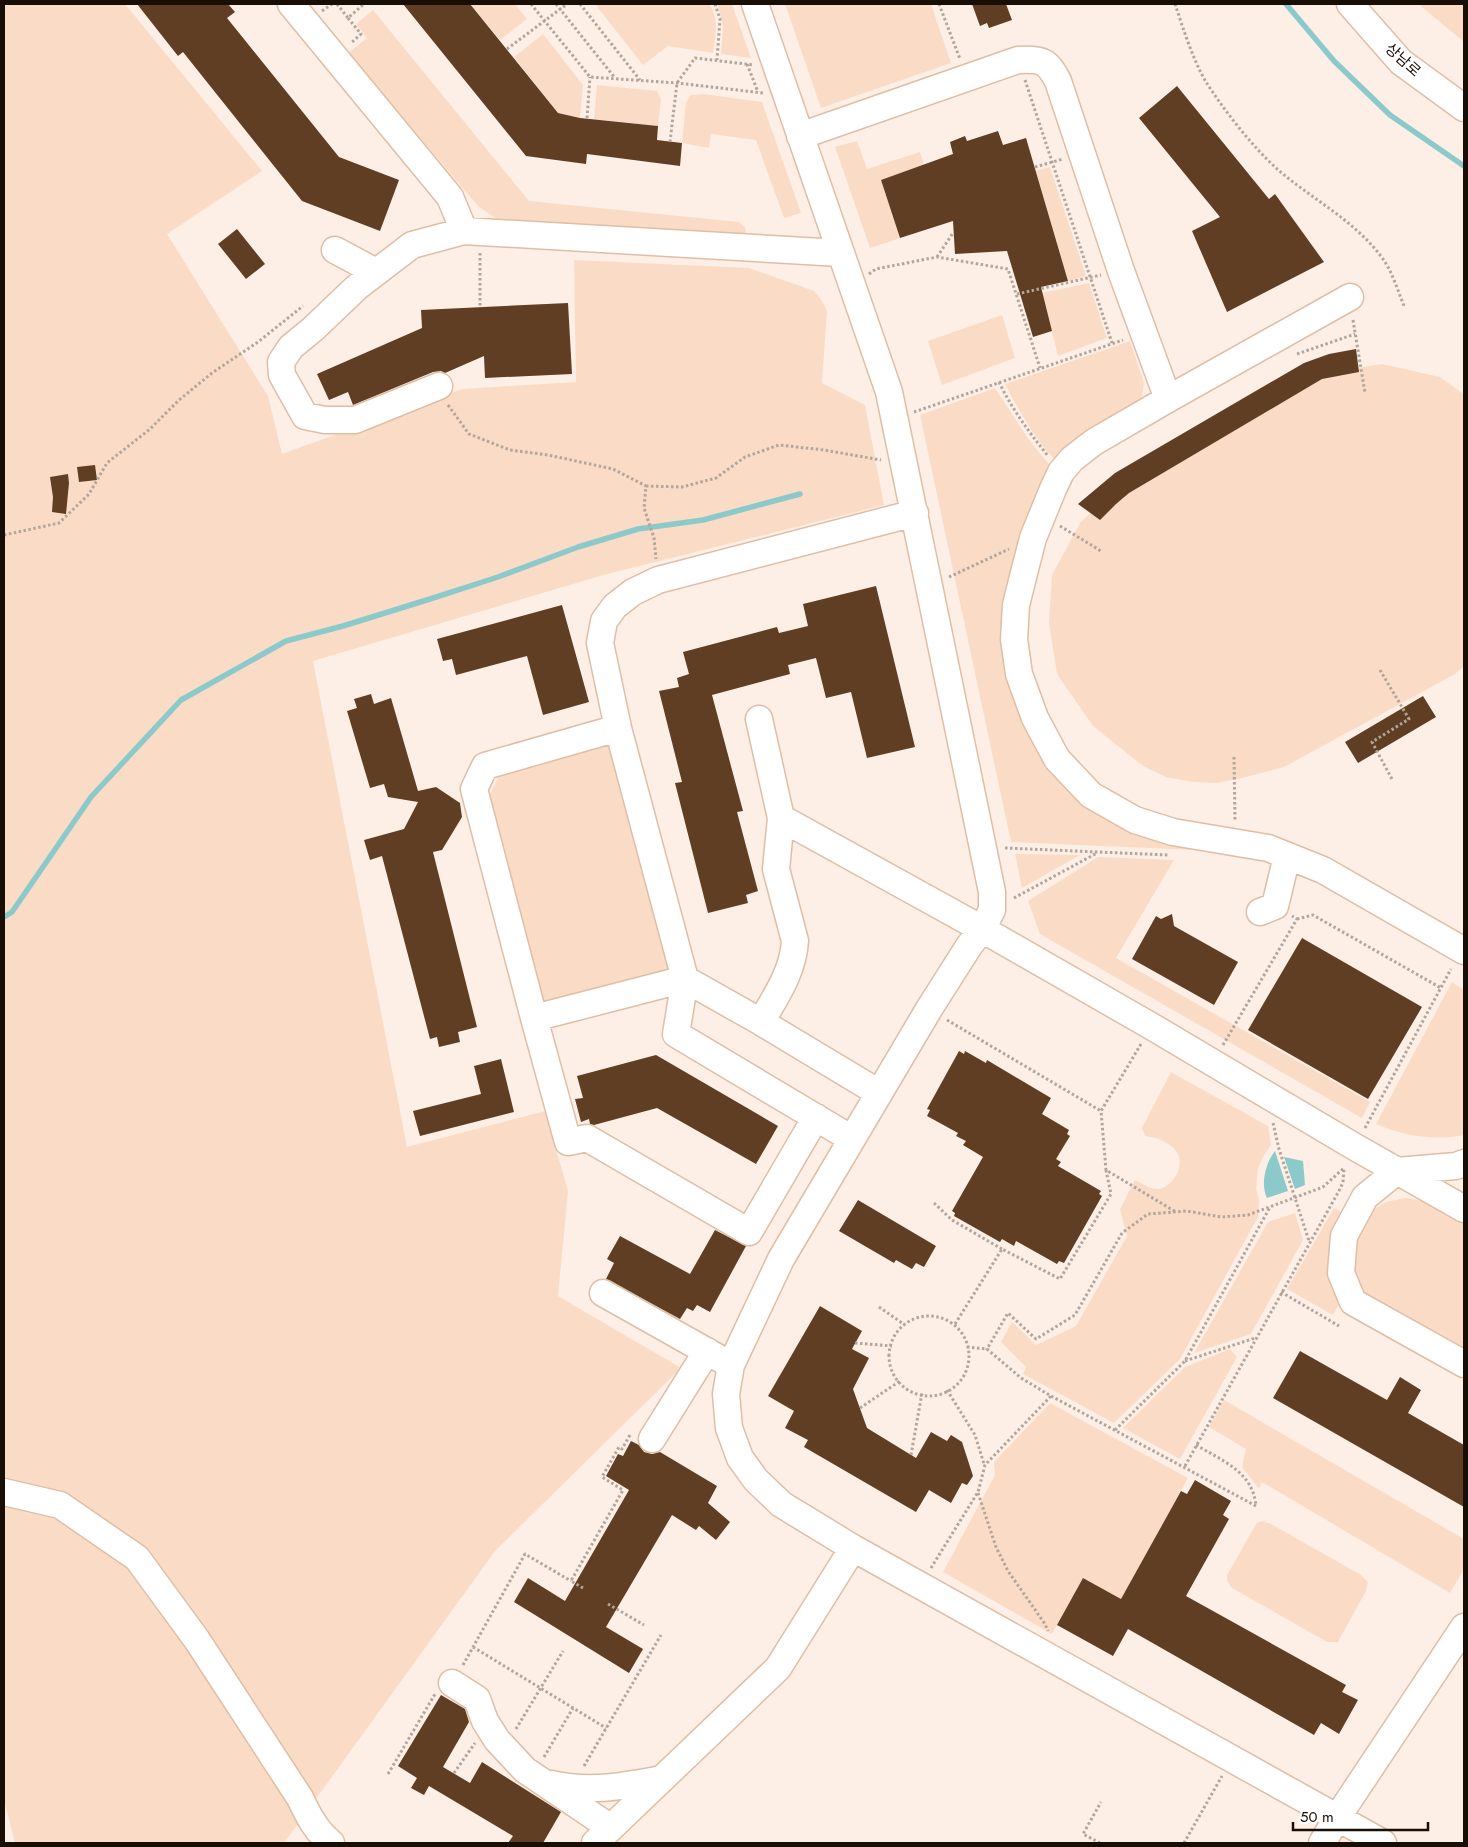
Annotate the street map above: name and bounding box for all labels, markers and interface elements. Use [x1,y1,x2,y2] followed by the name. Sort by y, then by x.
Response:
[1380,38,1426,82] street label: 상남로
[1293,1800,1428,1832] scale bar
[1300,1806,1334,1828] text: 50 m

